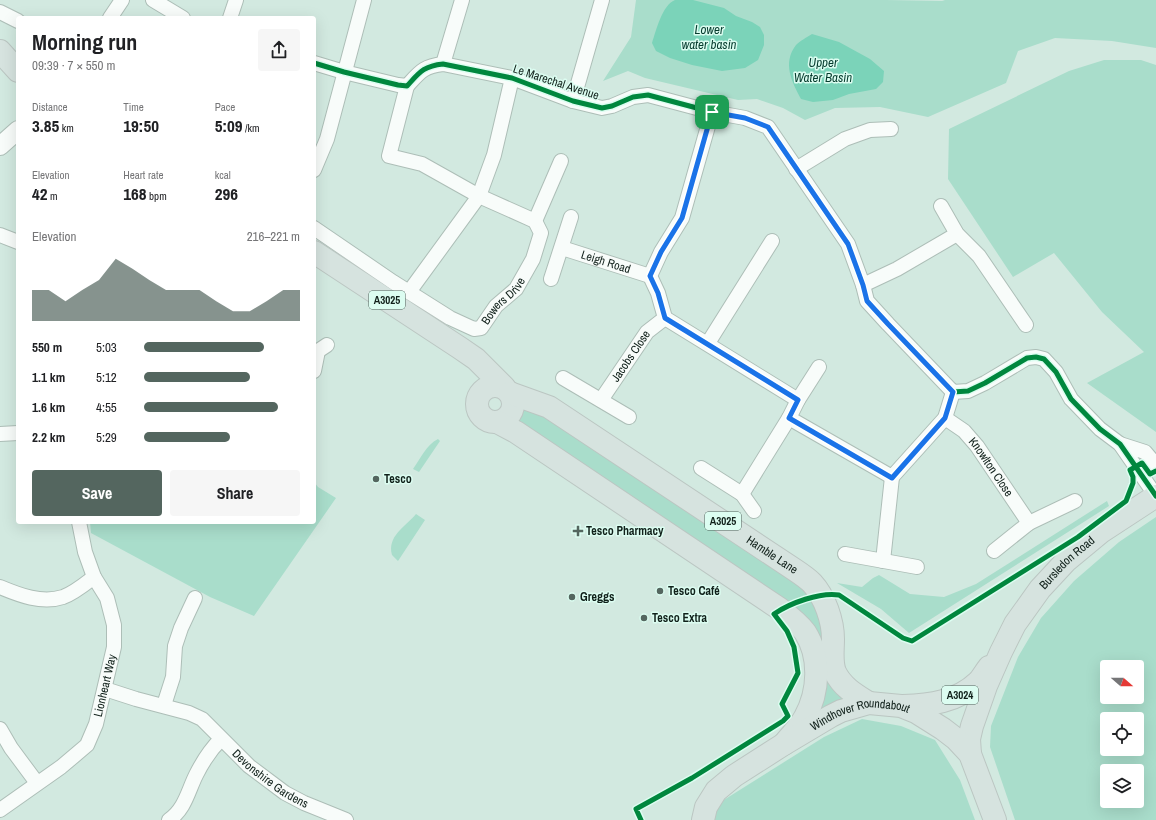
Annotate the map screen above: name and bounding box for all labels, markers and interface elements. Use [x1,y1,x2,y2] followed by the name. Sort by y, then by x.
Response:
[681,21,737,53] water label: Lower water basin
[32,27,137,57] text: Morning run
[258,29,300,71] button: share
[794,54,852,86] water label: Upper Water Basin
[32,57,115,74] text: 09:39 · 7 × 550 m
[511,61,601,103] street label: Le Marechal Avenue
[695,95,729,129] pin
[32,100,68,114] text: Distance
[123,100,144,114] text: Time
[215,100,235,114] text: Pace
[701,101,723,123] icon: arrive
[32,114,59,137] text: 3.85
[123,114,159,137] text: 19:50
[215,114,243,137] text: 5:09
[59,121,74,135] text: km
[243,121,260,135] text: /km
[32,168,70,182] text: Elevation
[123,168,163,182] text: Heart rate
[215,168,231,182] text: kcal
[32,182,48,205] text: 42
[123,182,147,205] text: 168
[215,182,238,205] text: 296
[48,189,58,203] text: m
[147,189,167,203] text: bpm
[32,228,76,245] text: Elevation
[247,228,300,245] text: 216–221 m
[579,247,633,277] street label: Leigh Road
[478,275,529,328] street label: Bowers Drive
[369,291,405,309] road number: A3025
[607,327,654,385] street label: Jacobs Close
[32,339,62,356] text: 550 m
[96,339,117,356] text: 5:03
[32,369,65,386] text: 1.1 km
[96,369,117,386] text: 5:12
[32,399,65,416] text: 1.6 km
[96,399,117,416] text: 4:55
[32,429,65,446] text: 2.2 km
[96,429,117,446] text: 5:29
[965,434,1017,500] street label: Knowlton Close
[32,470,162,516] button: Save
[170,470,300,516] button: Share
[384,471,412,487] place label: Tesco
[371,474,381,484] marker: Tesco
[705,512,741,530] road number: A3025
[586,523,664,539] place label: Tesco Pharmacy
[573,526,583,536] marker: Tesco Pharmacy
[743,532,801,578] street label: Hamble Lane
[1036,533,1098,593] street label: Bursledon Road
[668,583,720,599] place label: Tesco Café
[655,586,665,596] marker: Tesco Café
[580,589,615,605] place label: Greggs
[567,592,577,602] marker: Greggs
[652,610,708,626] place label: Tesco Extra
[639,613,649,623] marker: Tesco Extra
[90,653,120,718] street label: Lionheart Way
[1100,660,1144,704] north arrow
[1100,660,1144,808] map controls
[942,686,978,704] road number: A3024
[807,695,912,735] street label: Windhover Roundabout
[1100,712,1144,756] button: locate
[229,746,311,812] street label: Devonshire Gardens
[1100,764,1144,808] button: layers

